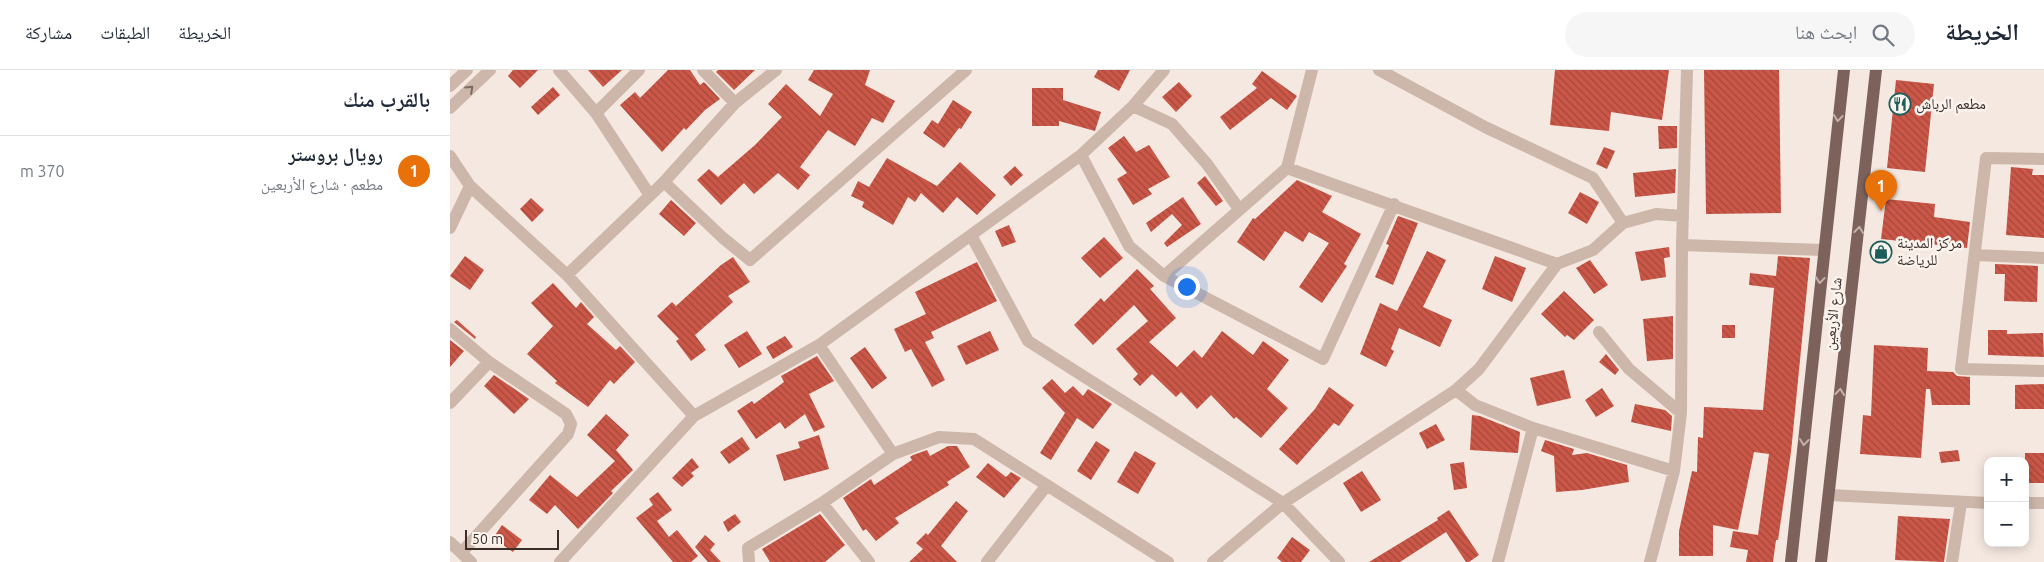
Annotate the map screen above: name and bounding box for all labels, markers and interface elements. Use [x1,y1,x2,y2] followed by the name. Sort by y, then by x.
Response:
[1565,12,1915,57] search box
[1945,18,2019,45] text: الخريطة
[1795,21,1857,43] text: ابحث هنا
[1869,21,1897,49] icon: search
[25,22,72,42] text: مشاركة
[100,22,150,42] text: الطبقات
[178,22,231,42] text: الخريطة
[464,86,473,95] one-way arrow
[343,87,430,111] text: بالقرب منك
[1888,92,1912,116] restaurant icon: مطعم الرباش
[1916,95,1986,114] place label: مطعم الرباش
[1833,115,1844,123] one-way arrow
[288,143,383,165] text: رويال بروستر
[20,162,65,180] text: 370 m
[409,162,419,180] text: 1
[1865,170,1897,211] pin: 1
[261,175,383,193] text: مطعم · شارع الأربعين
[1853,226,1864,234] one-way arrow
[1897,234,1962,269] place label: مركز المدينة للرياضة
[1869,240,1893,264] shop icon: مركز المدينة للرياضة
[1174,274,1200,300] your location
[1815,276,1826,284] one-way arrow
[1820,276,1847,352] street label: شارع الأربعين
[1834,388,1845,396] one-way arrow
[1799,438,1810,446] one-way arrow
[1984,457,2029,547] map controls
[1984,457,2029,502] button: +
[1984,502,2029,547] button: −
[465,527,559,550] scale bar
[472,531,503,547] text: 50 m

